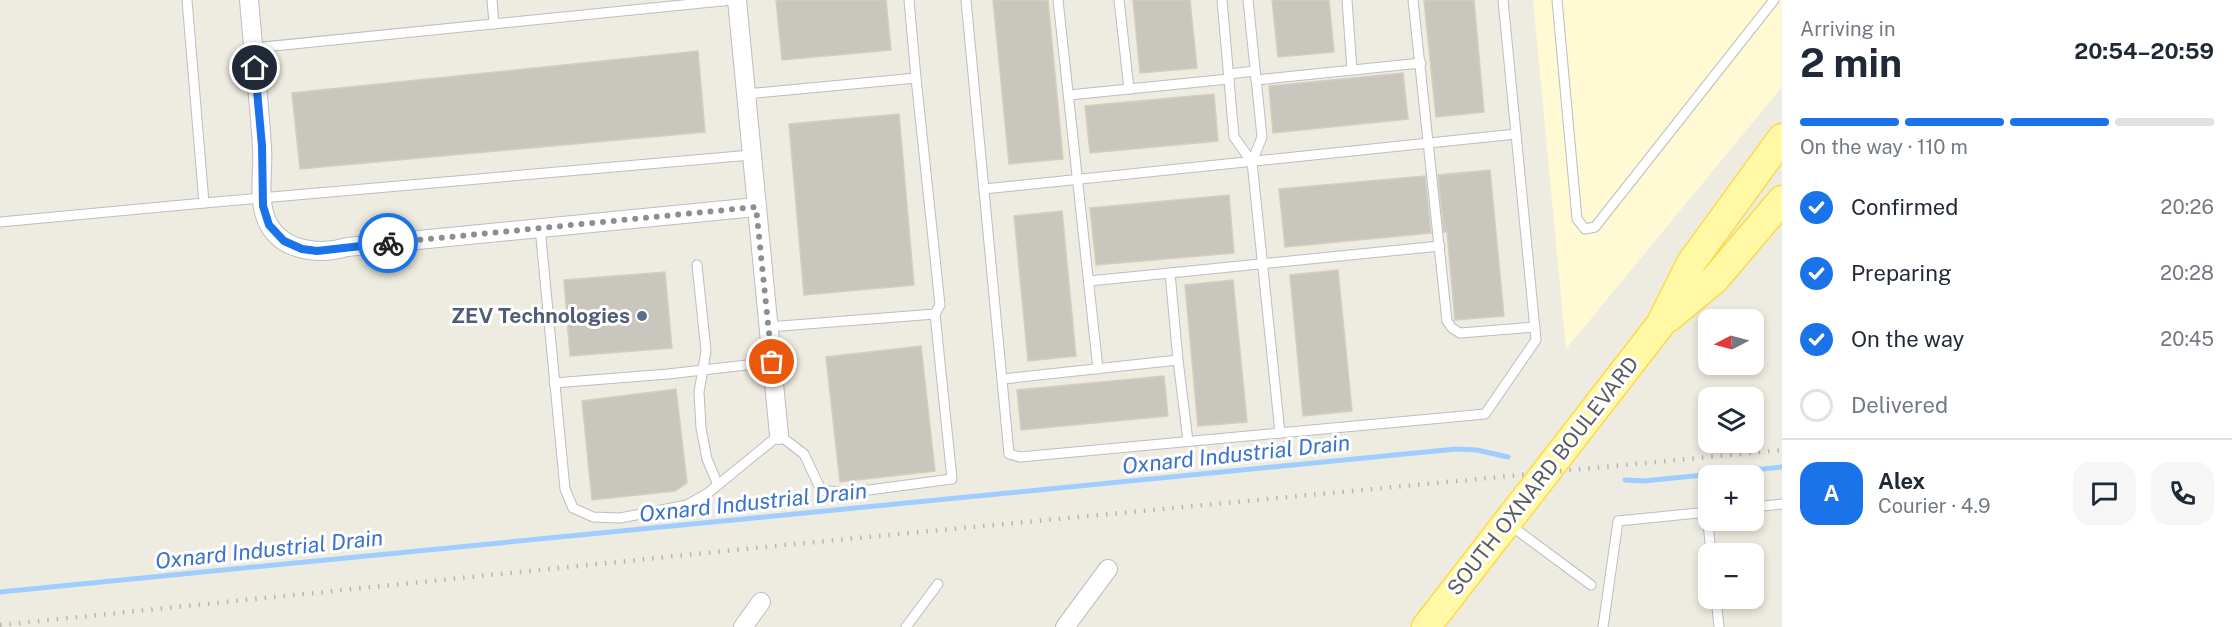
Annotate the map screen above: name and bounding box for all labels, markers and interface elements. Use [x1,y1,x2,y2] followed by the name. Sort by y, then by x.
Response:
[1800,17,1895,41] text: Arriving in
[2074,38,2214,64] text: 20:54–20:59
[1800,40,1902,86] text: 2 min
[229,42,280,93] pin
[238,51,271,84] icon: home
[1800,135,1968,159] text: On the way · 110 m
[1800,191,1833,224] icon: check
[1851,194,1958,220] text: Confirmed
[2161,195,2214,219] text: 20:26
[358,213,418,273] courier
[372,227,405,260] icon: bike
[1800,257,1833,290] icon: check
[1851,260,1952,286] text: Preparing
[2160,261,2214,285] text: 20:28
[451,303,630,328] place label: ZEV Technologies
[635,309,649,323] marker: ZEV Technologies
[1698,309,1764,375] north arrow
[1698,309,1764,609] map controls
[1800,323,1833,356] icon: check
[1851,326,1964,352] text: On the way
[2160,327,2214,351] text: 20:45
[746,336,797,387] pin
[755,345,788,378] icon: bag
[1442,351,1644,600] street label: SOUTH OXNARD BOULEVARD
[1698,387,1764,453] button: layers
[1851,392,1948,418] text: Delivered
[1121,429,1351,479] water label: Oxnard Industrial Drain
[2073,462,2136,525] button: chat
[2151,462,2214,525] button: phone
[1698,465,1764,531] button: +
[1878,468,1925,494] text: Alex
[638,477,868,527] water label: Oxnard Industrial Drain
[1824,480,1839,506] text: A
[1878,494,1990,518] text: Courier · 4.9
[154,524,384,574] water label: Oxnard Industrial Drain
[1698,543,1764,609] button: −

